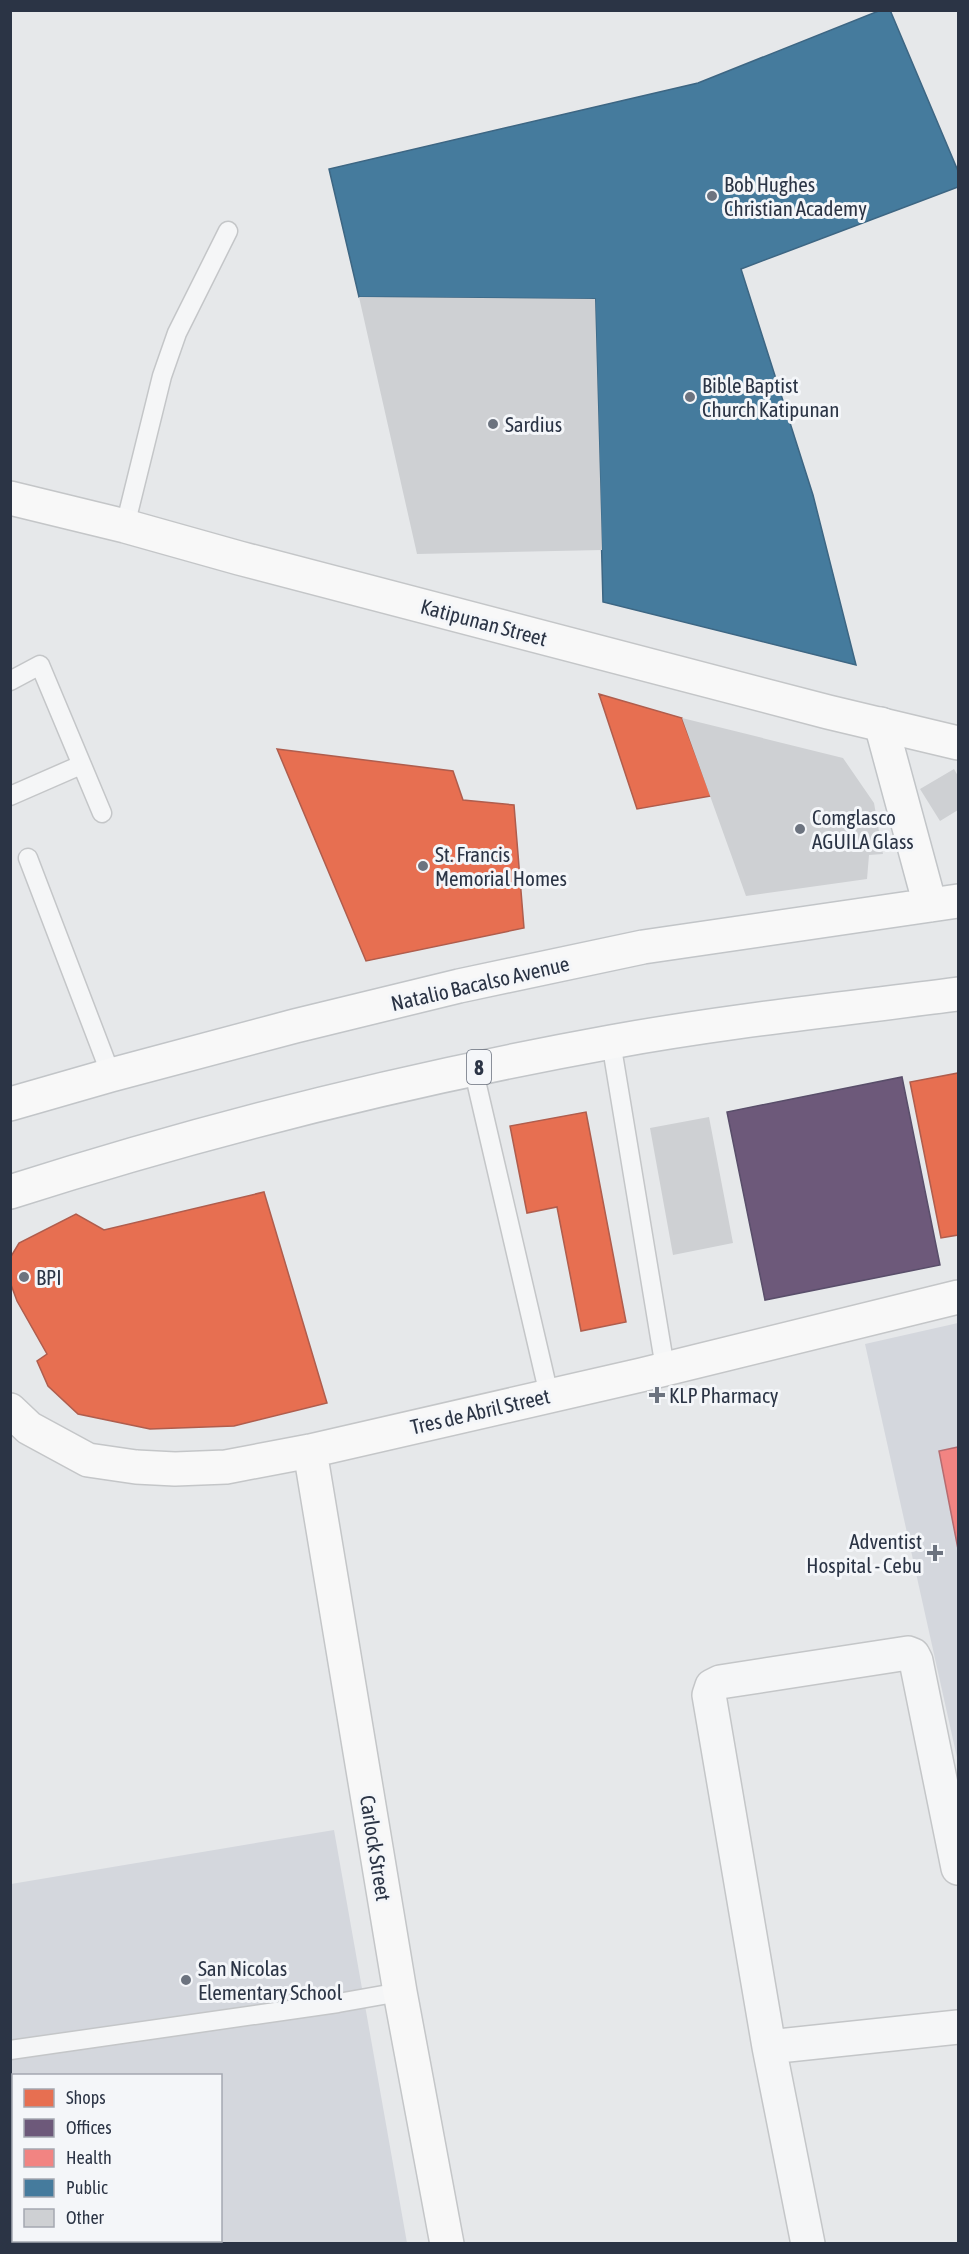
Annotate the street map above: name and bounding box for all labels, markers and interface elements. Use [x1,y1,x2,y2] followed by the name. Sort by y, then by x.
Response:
[724,172,867,220] place label: Bob Hughes Christian Academy
[705,189,719,203] marker: Bob Hughes Christian Academy
[702,373,840,421] place label: Bible Baptist Church Katipunan
[683,390,697,404] marker: Bible Baptist Church Katipunan
[505,412,562,436] place label: Sardius
[486,417,500,431] marker: Sardius
[418,594,550,650] street label: Katipunan Street
[812,805,914,853] place label: Comglasco AGUILA Glass
[793,822,807,836] marker: Comglasco AGUILA Glass
[435,842,567,890] place label: St. Francis Memorial Homes
[416,859,430,873] marker: St. Francis Memorial Homes
[389,951,571,1015] street label: Natalio Bacalso Avenue
[467,1050,491,1084] road number: 8
[36,1265,62,1289] place label: BPI
[17,1270,31,1284] marker: BPI
[408,1383,552,1439] street label: Tres de Abril Street
[669,1383,779,1407] place label: KLP Pharmacy
[650,1388,664,1402] marker: KLP Pharmacy
[806,1529,922,1577] place label: Adventist Hospital - Cebu
[926,1544,944,1562] marker: Adventist Hospital - Cebu
[356,1793,396,1903] street label: Carlock Street
[198,1956,343,2004] place label: San Nicolas Elementary School
[179,1973,193,1987] marker: San Nicolas Elementary School
[12,2074,222,2242] legend
[66,2087,106,2108] text: Shops
[66,2117,112,2138] text: Offices
[66,2147,112,2168] text: Health
[66,2177,108,2198] text: Public
[66,2207,105,2228] text: Other

